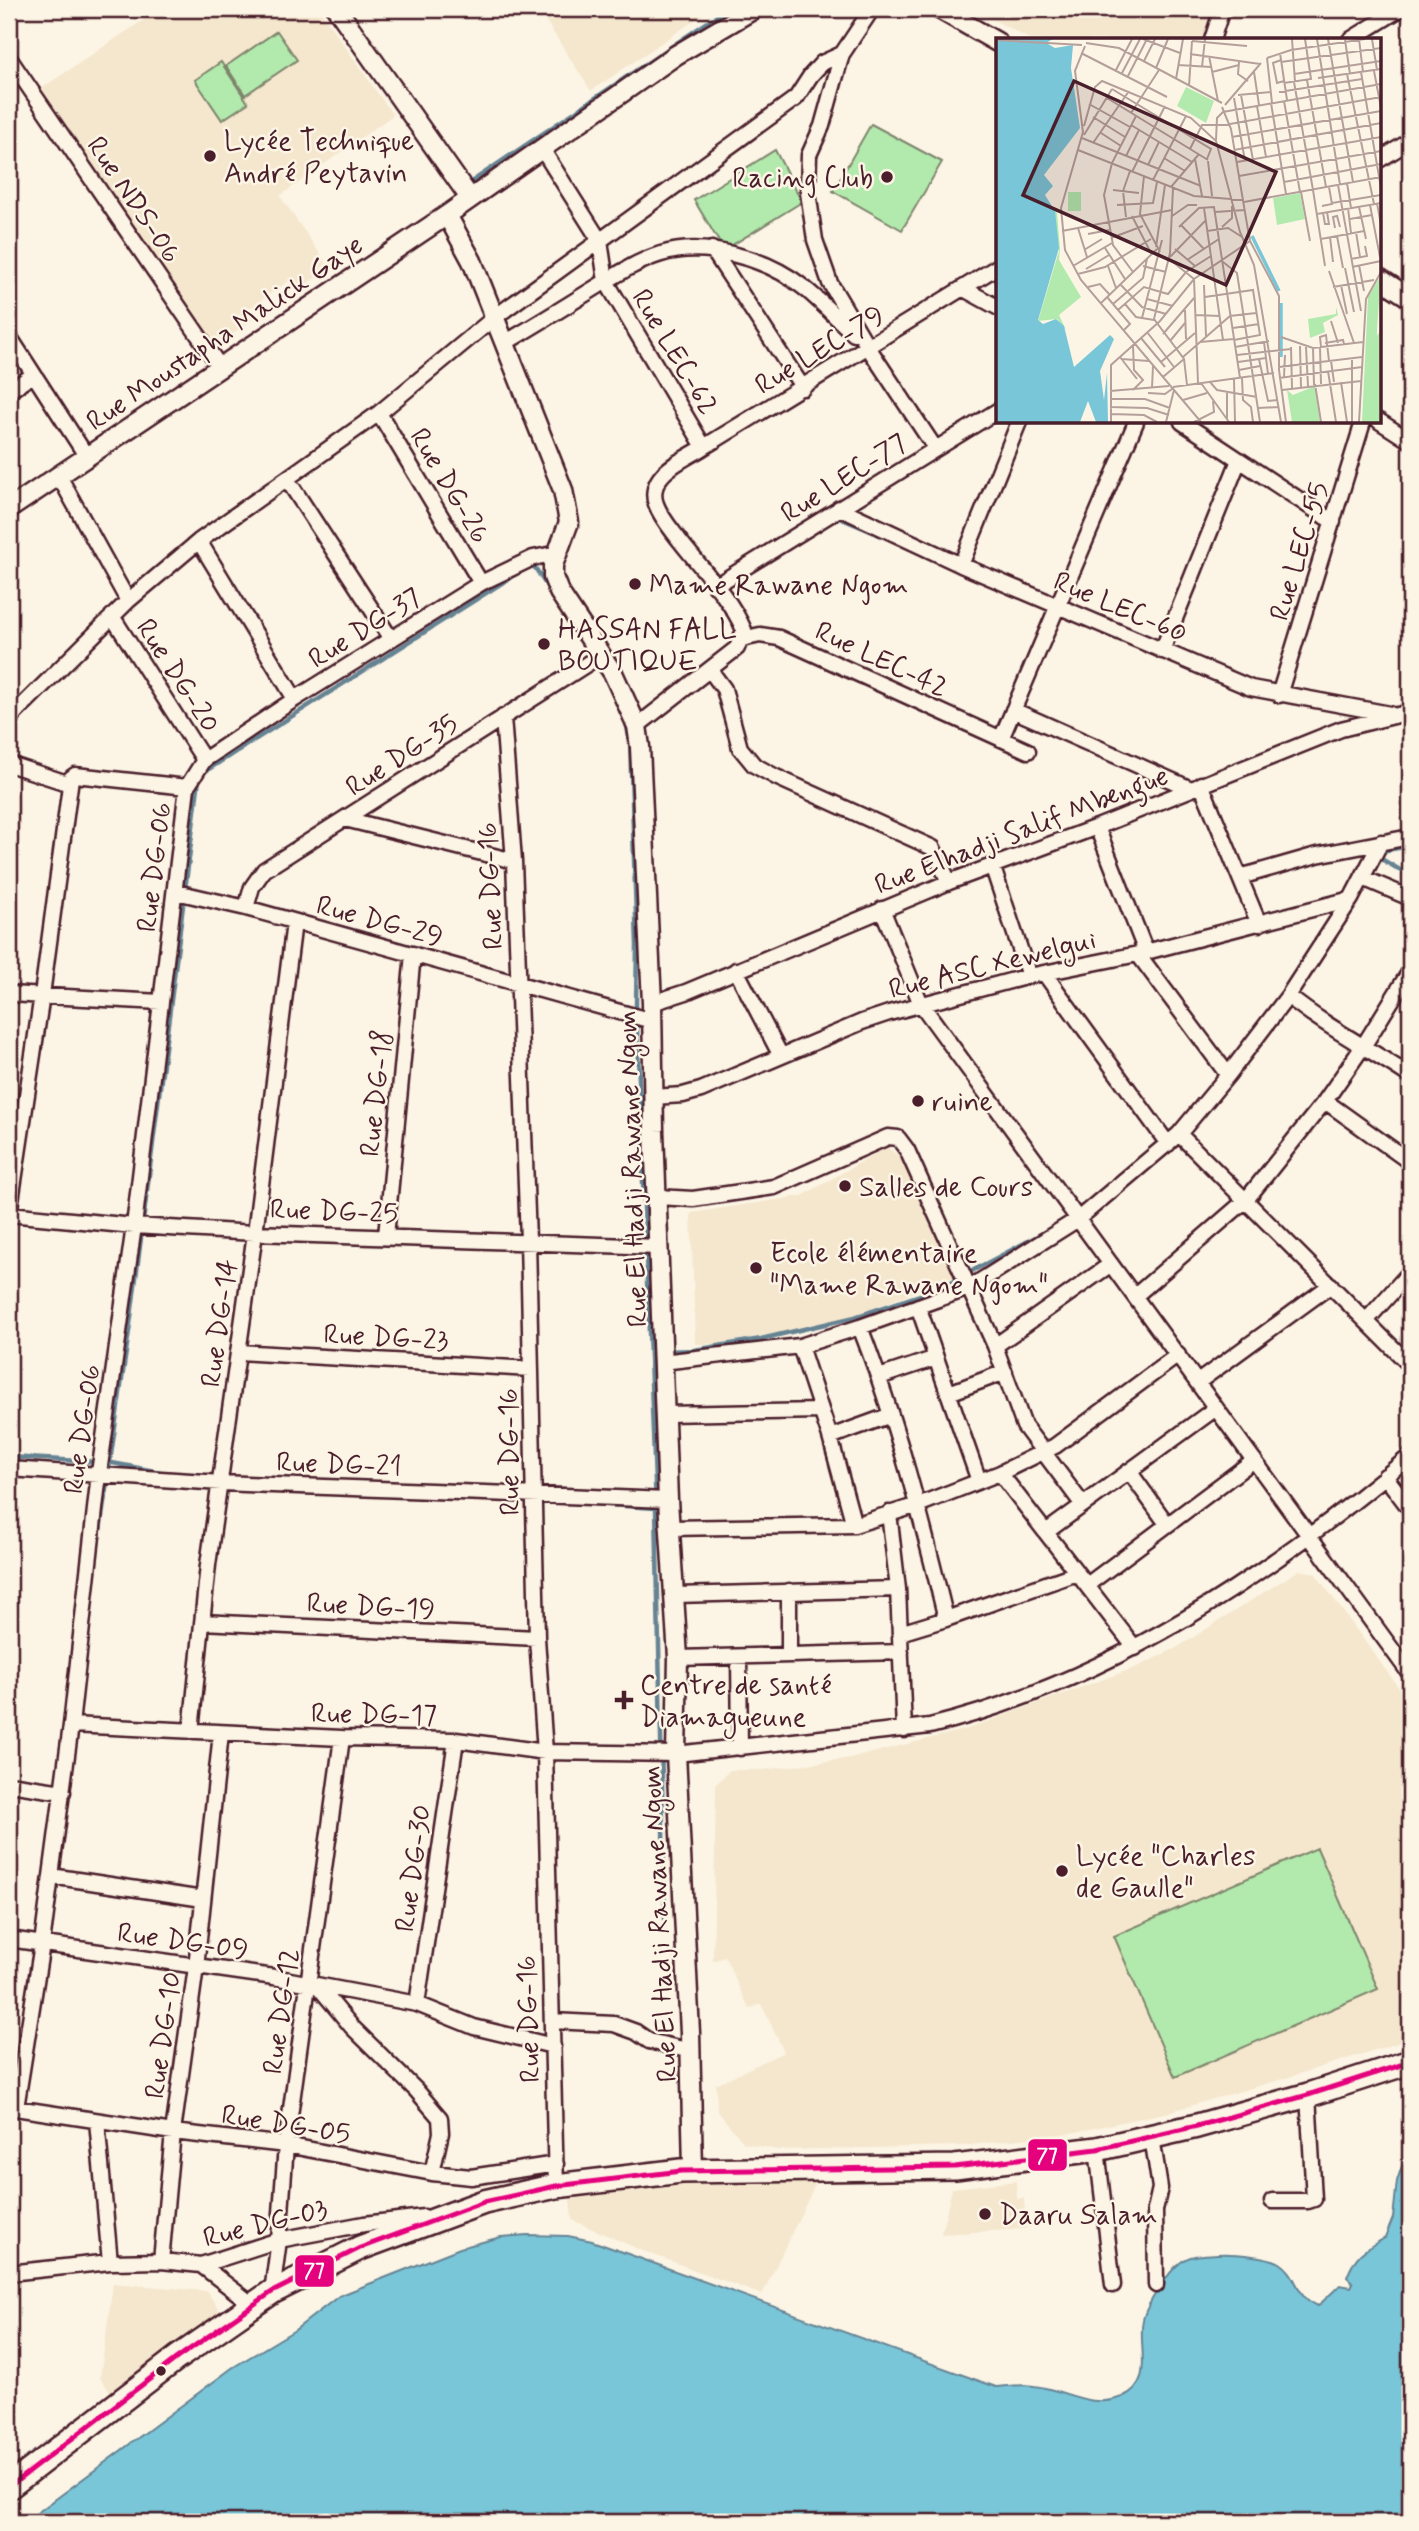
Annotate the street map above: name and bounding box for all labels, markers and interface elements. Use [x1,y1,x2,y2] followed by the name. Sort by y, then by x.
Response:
[996,38,1380,424] inset map
[224,124,414,193] place label: Lycée Technique André Peytavin
[77,130,189,271] street label: Rue NDS-06
[202,148,218,164] marker: Lycée Technique André Peytavin
[732,161,873,198] place label: Racing Club
[879,169,895,185] marker: Racing Club
[80,227,371,441] street label: Rue Moustapha Malick Gaye
[622,283,726,422] street label: Rue LEC-62
[749,298,892,404] street label: Rue LEC-79
[400,422,498,551] street label: Rue DG-26
[774,426,915,533] street label: Rue LEC-77
[1262,478,1339,626] street label: Rue LEC-55
[1048,564,1192,653] street label: Rue LEC-60
[649,568,908,605] place label: Mame Rawane Ngom
[627,576,643,592] marker: Mame Rawane Ngom
[302,580,429,678] street label: Rue DG-37
[126,612,228,741] street label: Rue DG-20
[558,612,737,681] place label: HASSAN FALL BOUTIQUE
[809,613,953,707] street label: Rue LEC-42
[536,636,552,652] marker: HASSAN FALL BOUTIQUE
[339,706,466,806] street label: Rue DG-35
[870,758,1175,907] street label: Rue Elhadji Salif Mbengue
[129,800,182,934] street label: Rue DG-06
[470,821,513,951] street label: Rue DG-16
[312,888,447,957] street label: Rue DG-29
[885,922,1101,1011] street label: Rue ASC Xewelgui
[609,1010,660,1328] street label: Rue El Hadji Rawane Ngom
[352,1028,403,1159] street label: Rue DG-18
[932,1085,993,1122] place label: ruine
[910,1093,926,1109] marker: ruine
[859,1170,1033,1207] place label: Salles de Cours
[837,1178,853,1194] marker: Salles de Cours
[269,1192,399,1233] street label: Rue DG-25
[770,1236,1048,1305] place label: Ecole élémentaire "Mame Rawane Ngom"
[193,1257,248,1390] street label: Rue DG-14
[748,1260,764,1276] marker: Ecole élémentaire "Mame Rawane Ngom"
[322,1317,449,1360] street label: Rue DG-23
[56,1362,111,1497] street label: Rue DG-06
[491,1388,530,1516] street label: Rue DG-16
[276,1445,402,1486] street label: Rue DG-21
[306,1586,436,1629] street label: Rue DG-19
[640,1668,832,1739] place label: Centre de santé Diamagueune
[614,1690,634,1710] marker: Centre de santé Diamagueune
[311,1696,437,1735] street label: Rue DG-17
[634,1764,689,2083] street label: Rue El Hadji Rawane Ngom
[387,1802,442,1934] street label: Rue DG-30
[1076,1839,1255,1908] place label: Lycée "Charles de Gaulle"
[1054,1863,1070,1879] marker: Lycée "Charles de Gaulle"
[115,1915,251,1970] street label: Rue DG-09
[255,1946,310,2077] street label: Rue DG-12
[509,1955,550,2083] street label: Rue DG-16
[137,1969,192,2101] street label: Rue DG-10
[218,2097,353,2154] street label: Rue DG-05
[1027,2138,1068,2172] line badge: 77
[1036,2144,1058,2169] text: 77
[199,2191,332,2258] street label: Rue DG-03
[999,2198,1158,2235] place label: Daaru Salam
[977,2206,993,2222] marker: Daaru Salam
[294,2254,335,2288] line badge: 77
[303,2259,325,2284] text: 77
[154,2364,168,2378] unlabelled marker

